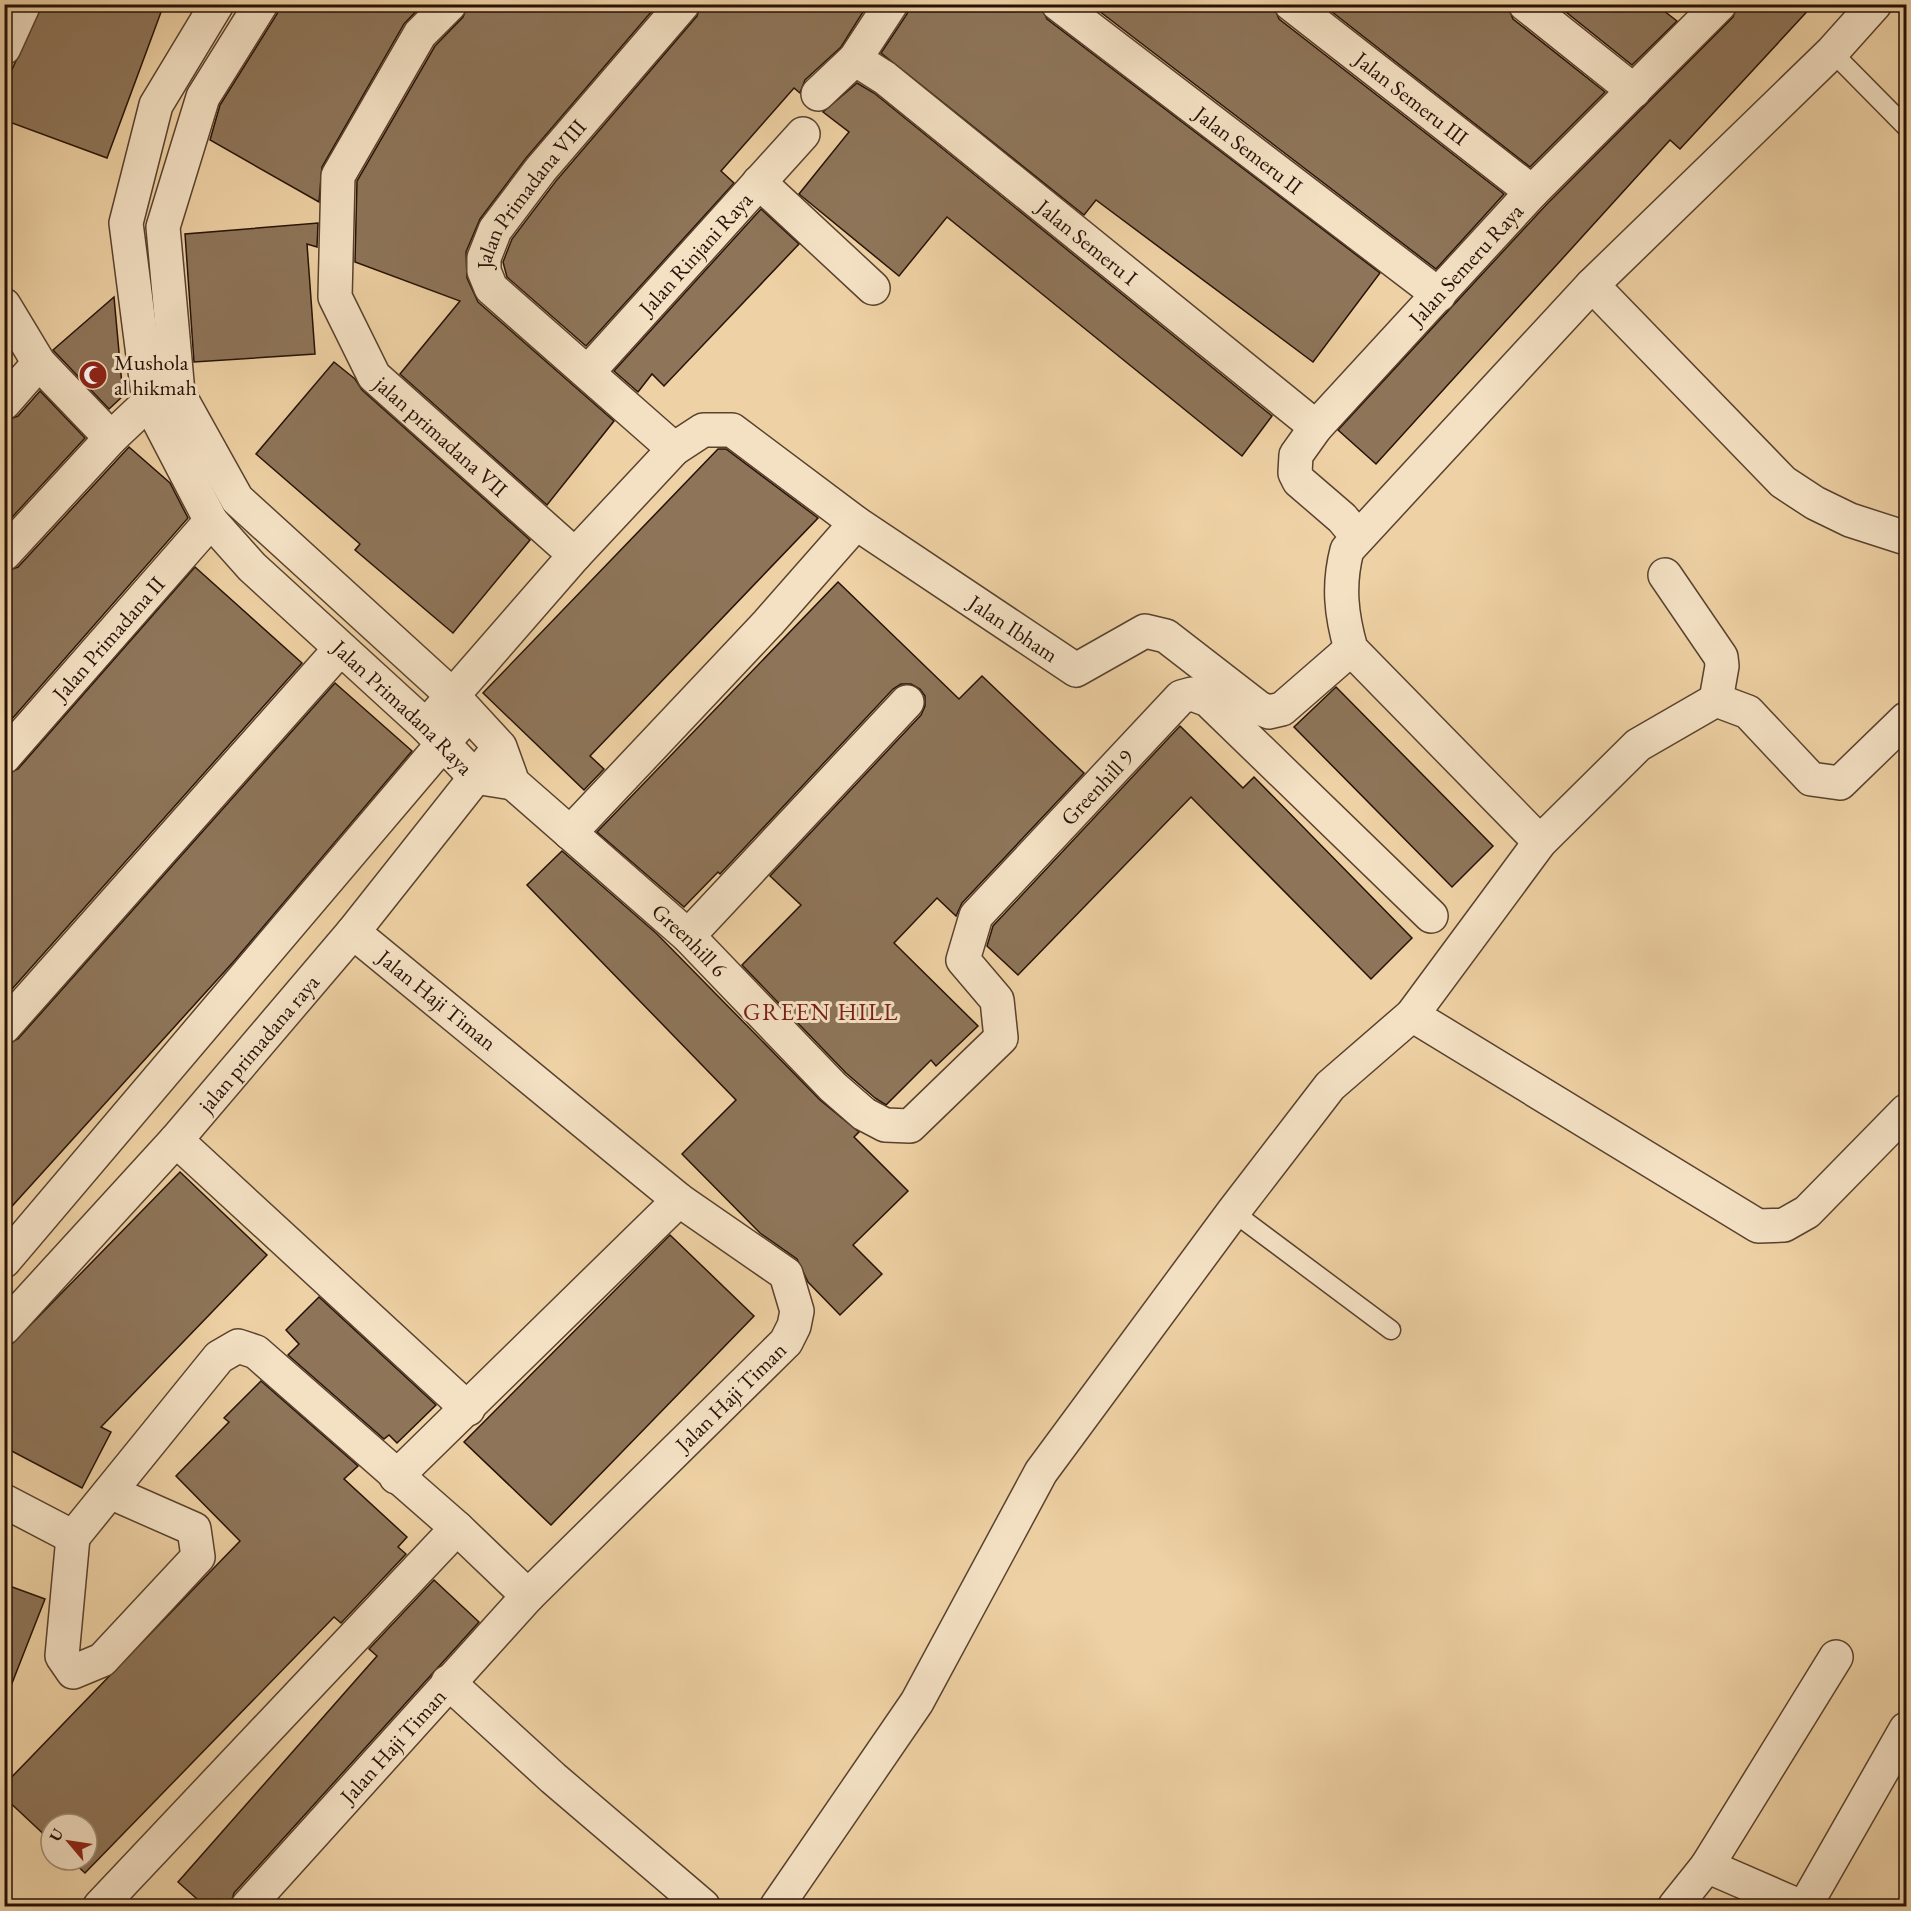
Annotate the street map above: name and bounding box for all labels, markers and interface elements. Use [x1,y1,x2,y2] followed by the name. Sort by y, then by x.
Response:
[1347,43,1475,152] street label: Jalan Semeru III
[1187,98,1309,201] street label: Jalan Semeru II
[469,112,593,271] street label: Jalan Primadana VIII
[631,185,759,323] street label: Jalan Rinjani Raya
[1029,191,1144,292] street label: Jalan Semeru I
[1401,197,1529,333] street label: Jalan Semeru Raya
[114,348,197,402] place label: Mushola al hikmah
[77,359,109,391] mosque icon: Mushola al hikmah
[368,369,514,503] street label: jalan primadana VII
[44,569,171,708] street label: Jalan Primadana II
[961,587,1064,669] street label: Jalan Ibham
[325,632,480,781] street label: Jalan Primadana Raya
[1054,742,1140,831] street label: Greenhill 9
[646,897,734,983] street label: Greenhill 6
[370,942,503,1057] street label: Jalan Haji Timan
[191,968,326,1119] street label: jalan primadana raya
[743,996,899,1027] district label: GREEN HILL
[667,1335,793,1459] street label: Jalan Haji Timan
[332,1682,452,1811] street label: Jalan Haji Timan
[39,1812,99,1872] north arrow
[44,1825,68,1845] text: U

